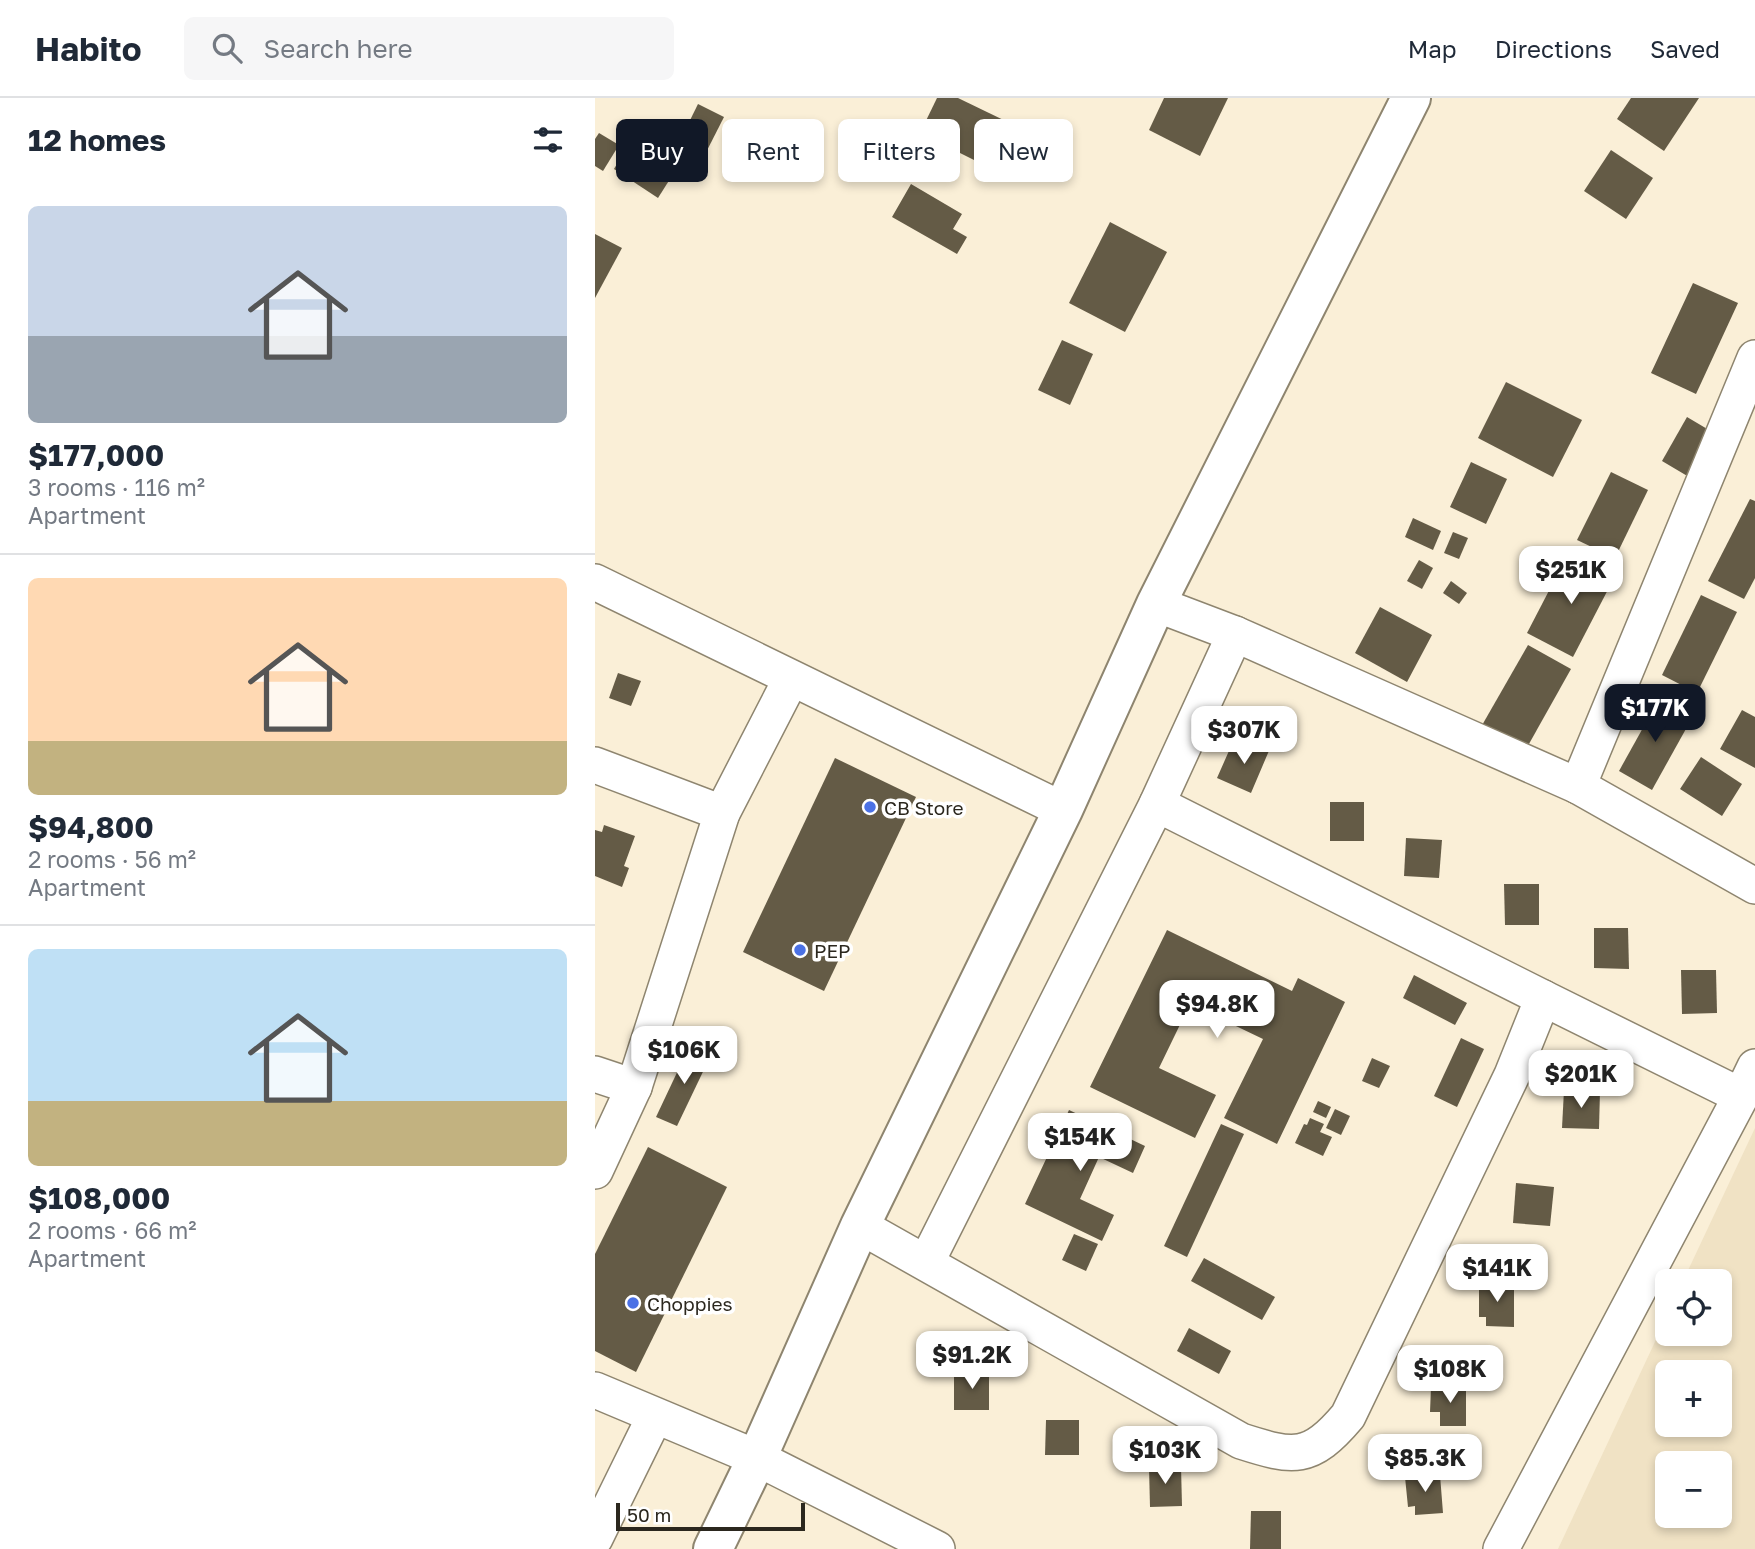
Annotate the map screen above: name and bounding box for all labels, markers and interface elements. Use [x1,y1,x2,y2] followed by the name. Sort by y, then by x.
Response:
[184,17,674,80] search box
[35,29,142,68] text: Habito
[208,29,246,67] icon: search
[264,33,413,64] text: Search here
[1408,34,1457,63] text: Map
[1495,34,1612,63] text: Directions
[1650,34,1720,63] text: Saved
[616,119,708,182] chip: Buy
[722,119,824,182] chip: Rent
[838,119,960,182] chip: Filters
[974,119,1073,182] chip: New
[529,121,567,159] icon: filters
[28,122,166,158] text: 12 homes
[235,252,361,378] icon: home
[28,437,164,473] text: $177,000
[28,473,205,501] text: 3 rooms · 116 m²
[28,501,146,529] text: Apartment
[1522,546,1620,606] pin: $251K
[1535,555,1607,583] text: $251K
[235,624,361,750] icon: home
[1606,684,1704,744] pin: $177K
[1620,693,1690,721] text: $177K
[1195,706,1293,766] pin: $307K
[1207,715,1281,743] text: $307K
[884,796,963,819] place label: CB Store
[862,799,878,815] marker: CB Store
[28,809,154,845] text: $94,800
[28,845,196,873] text: 2 rooms · 56 m²
[28,873,146,901] text: Apartment
[814,939,850,962] place label: PEP
[792,942,808,958] marker: PEP
[1160,981,1274,1040] pin: $94.8K
[1175,989,1259,1017] text: $94.8K
[235,995,361,1121] icon: home
[635,1026,733,1086] pin: $106K
[647,1035,721,1063] text: $106K
[1532,1051,1630,1110] pin: $201K
[1545,1059,1617,1087] text: $201K
[1031,1114,1129,1173] pin: $154K
[1044,1122,1116,1150] text: $154K
[28,1180,170,1216] text: $108,000
[28,1216,197,1244] text: 2 rooms · 66 m²
[28,1244,146,1272] text: Apartment
[1448,1244,1546,1304] pin: $141K
[1462,1253,1532,1281] text: $141K
[1655,1269,1732,1528] map controls
[1655,1269,1732,1346] button: locate
[647,1292,733,1315] place label: Choppies
[625,1295,641,1311] marker: Choppies
[915,1332,1029,1391] pin: $91.2K
[932,1340,1012,1368] text: $91.2K
[1401,1346,1499,1405] pin: $108K
[1413,1354,1487,1382] text: $108K
[1655,1360,1732,1437] button: +
[1116,1426,1214,1486] pin: $103K
[1368,1434,1482,1494] pin: $85.3K
[1129,1435,1201,1463] text: $103K
[1384,1443,1466,1471] text: $85.3K
[1655,1451,1732,1528] button: −
[616,1500,805,1532] scale bar
[627,1503,671,1526] text: 50 m

